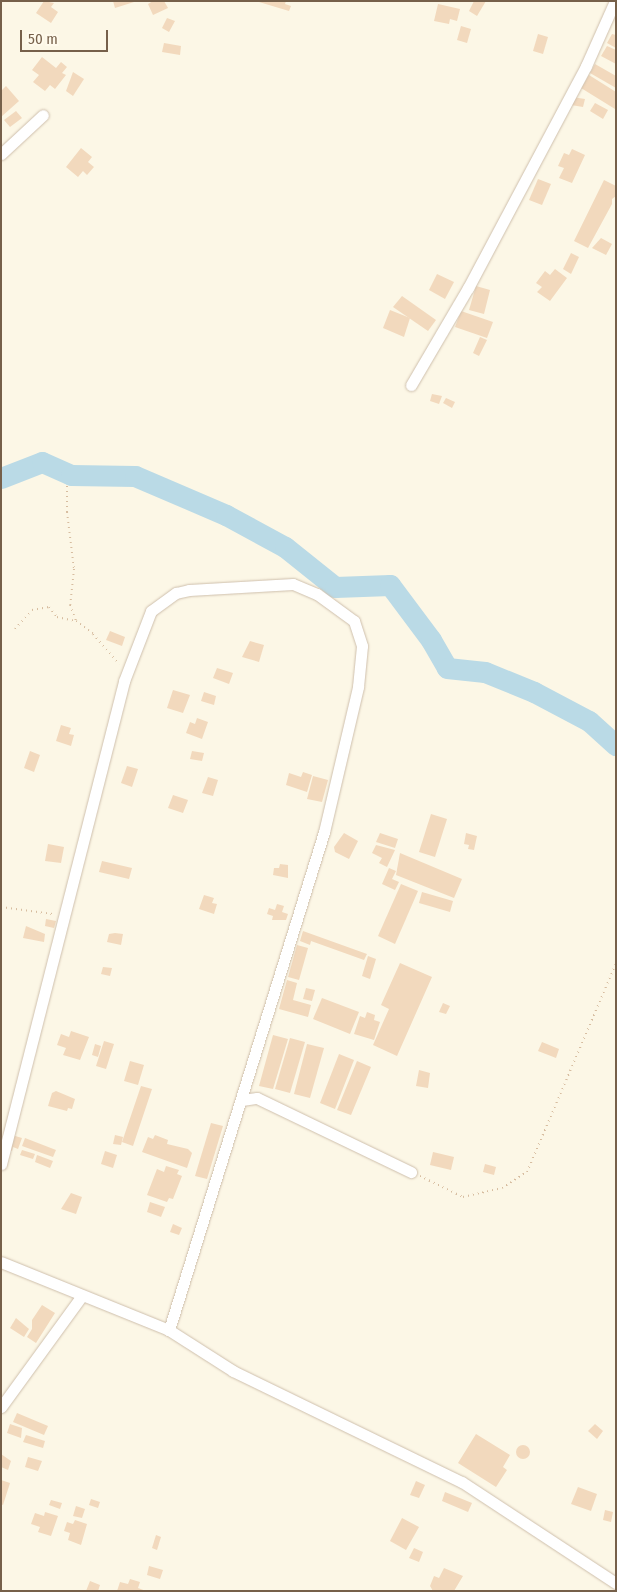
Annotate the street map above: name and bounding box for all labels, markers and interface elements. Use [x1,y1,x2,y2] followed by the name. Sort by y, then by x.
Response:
[22,20,110,52] scale bar
[28,30,58,48] text: 50 m

